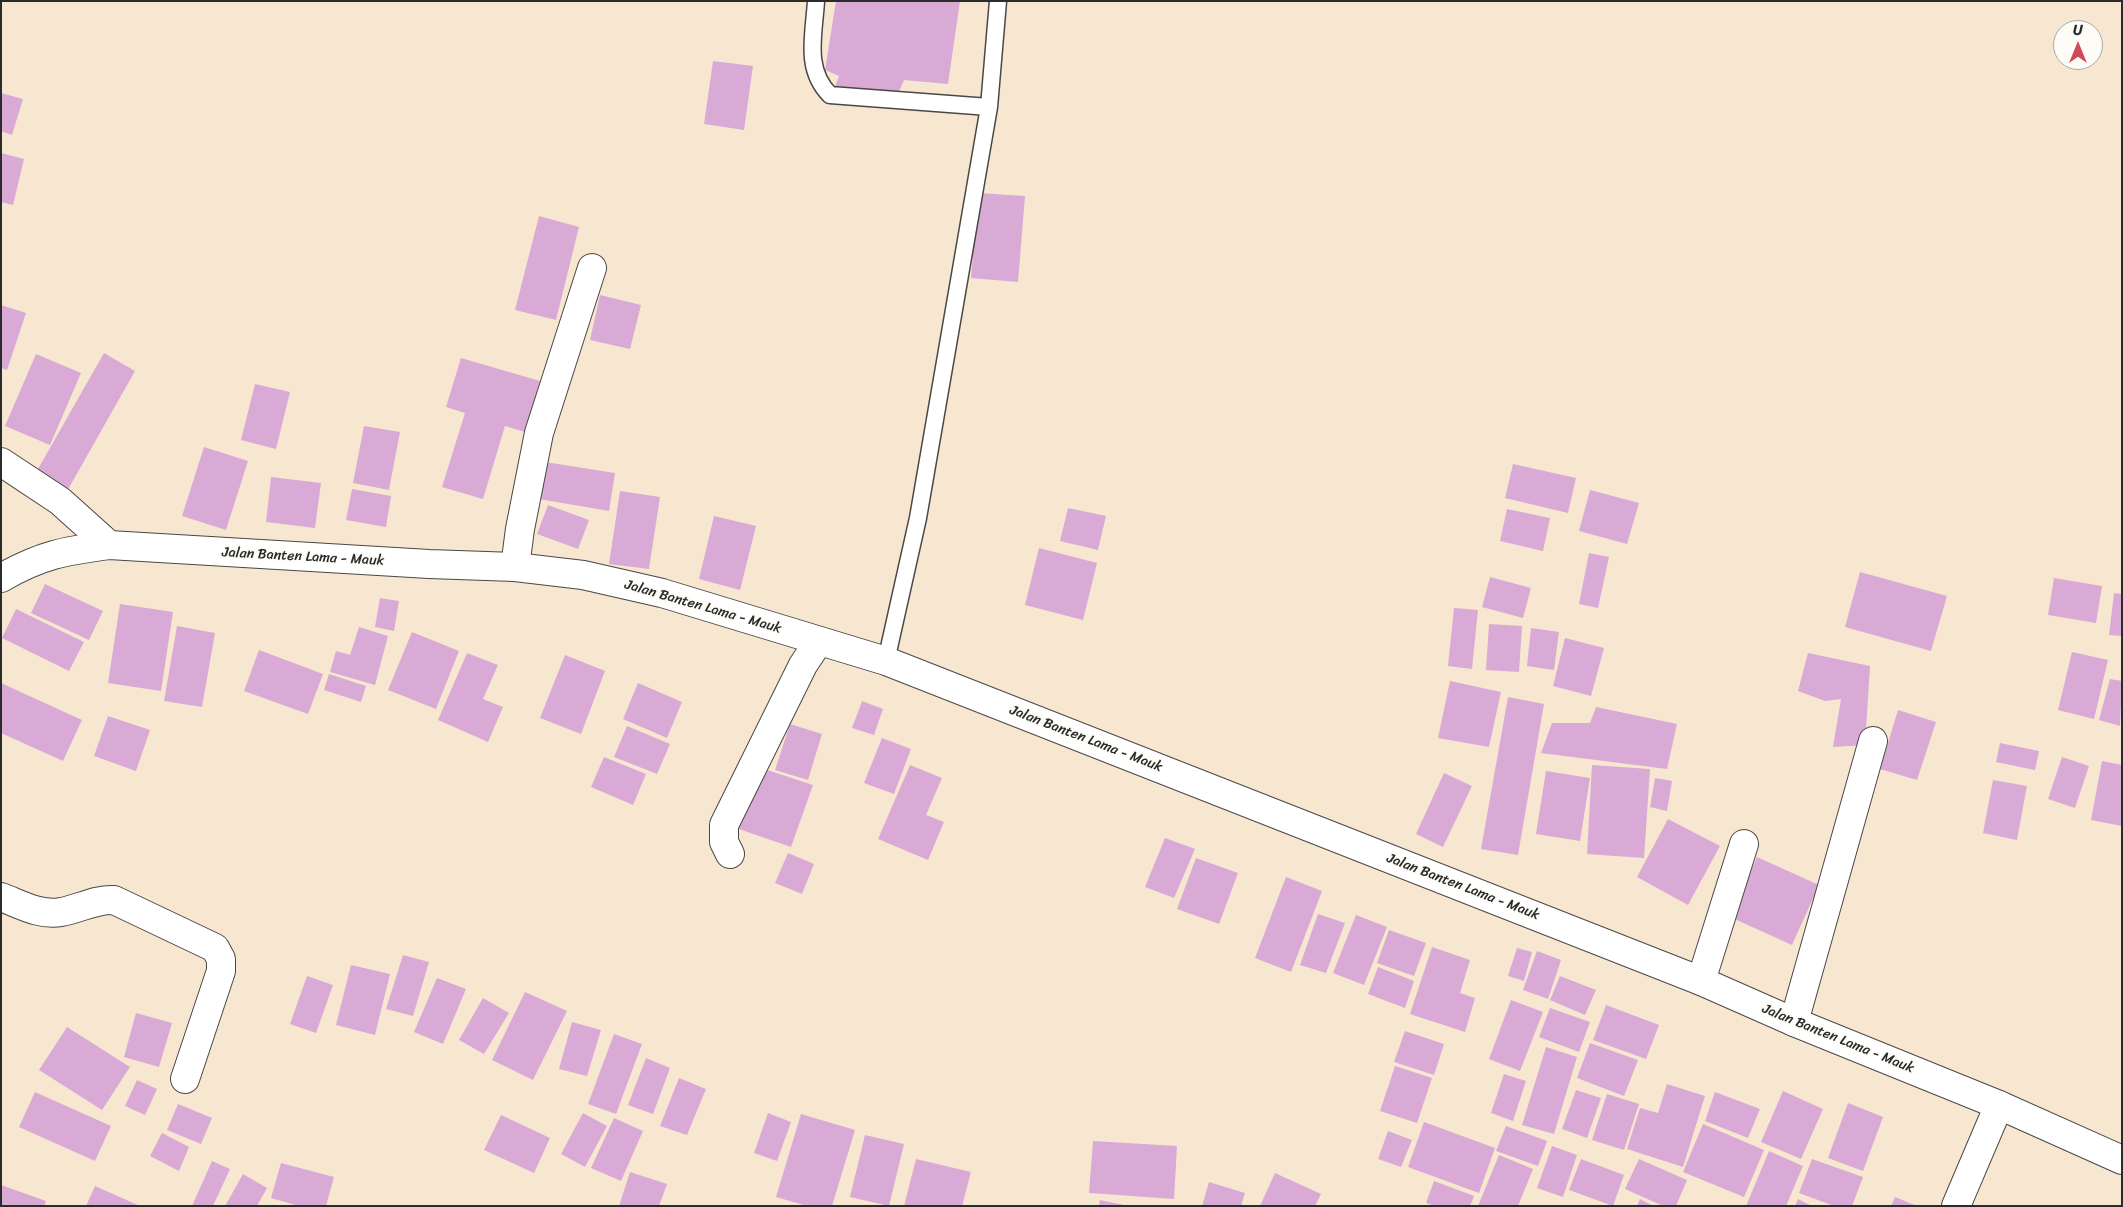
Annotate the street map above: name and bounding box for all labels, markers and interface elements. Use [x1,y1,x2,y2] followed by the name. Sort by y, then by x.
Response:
[2073,18,2083,43] text: U
[2053,20,2103,70] north arrow
[222,544,384,570] street label: Jalan Banten Lama - Mauk
[623,577,783,637] street label: Jalan Banten Lama - Mauk
[1007,702,1165,776] street label: Jalan Banten Lama - Mauk
[1384,850,1542,924] street label: Jalan Banten Lama - Mauk
[1760,1001,1916,1077] street label: Jalan Banten Lama - Mauk

